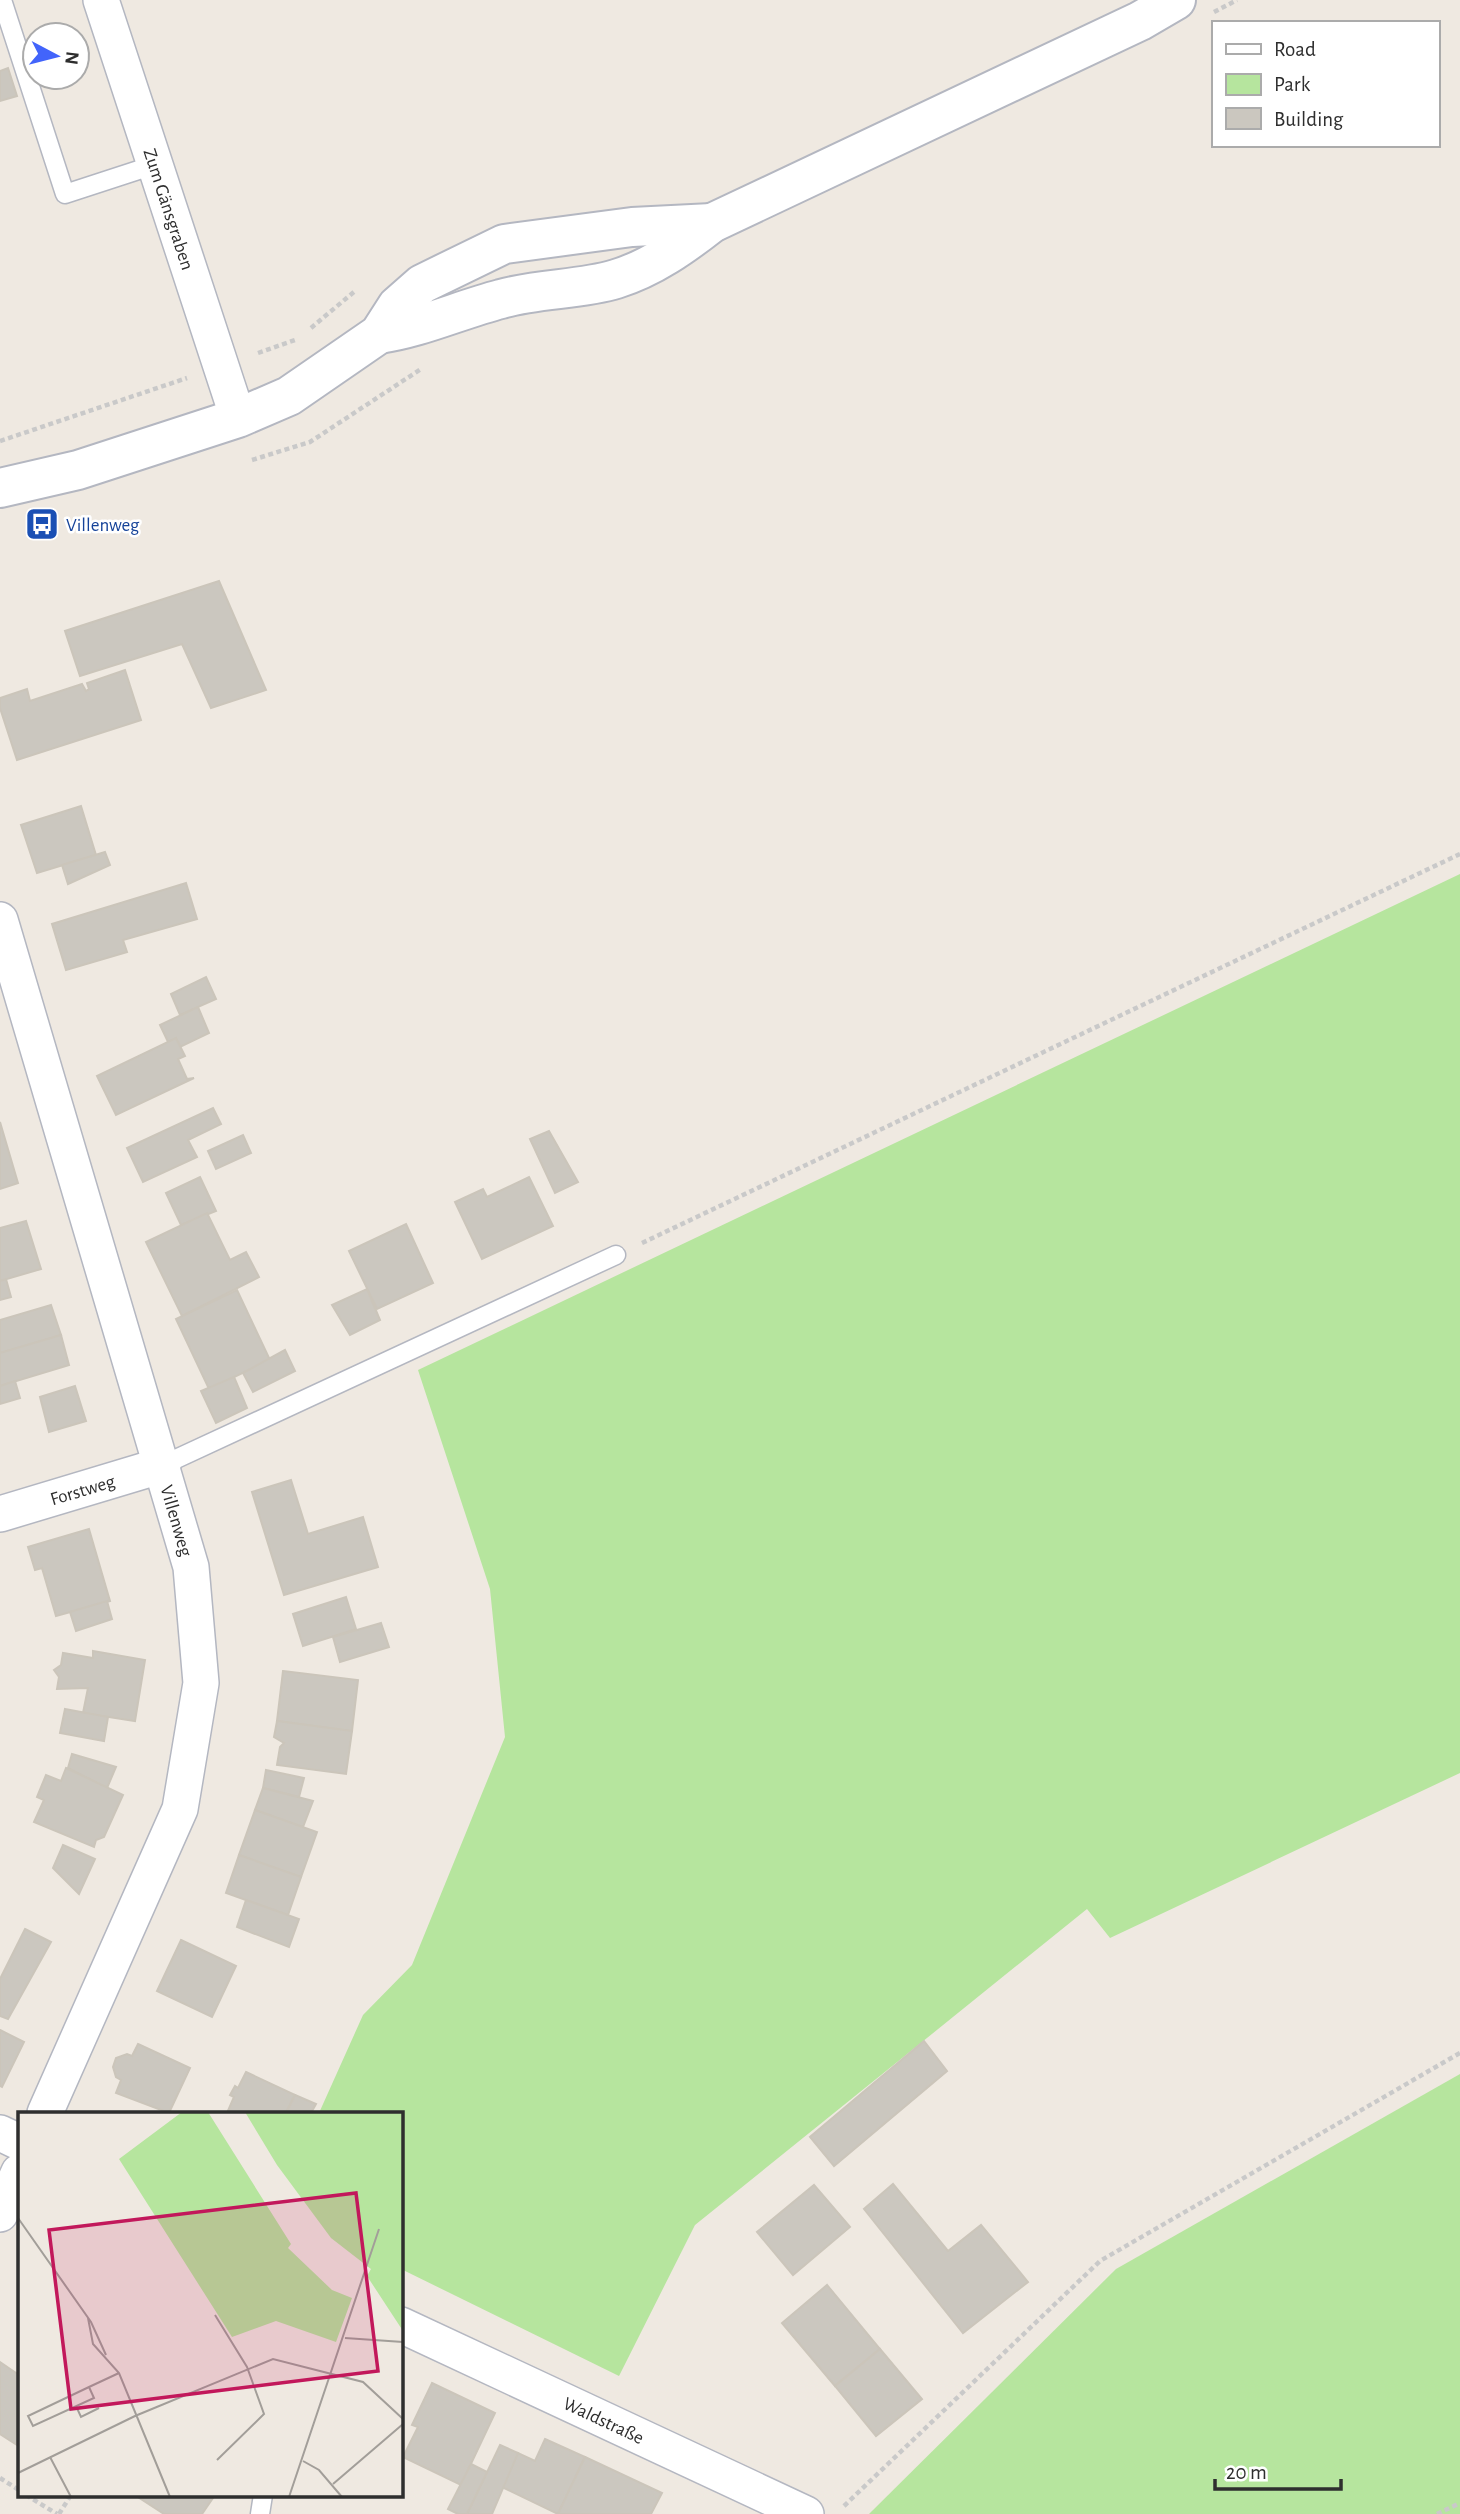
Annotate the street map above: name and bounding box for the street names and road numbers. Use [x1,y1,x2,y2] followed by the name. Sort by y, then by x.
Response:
[139,146,197,273] street label: Zum Gänsgraben
[48,1472,118,1509] street label: Forstweg
[156,1483,196,1559] street label: Villenweg
[560,2394,647,2448] street label: Waldstraße

